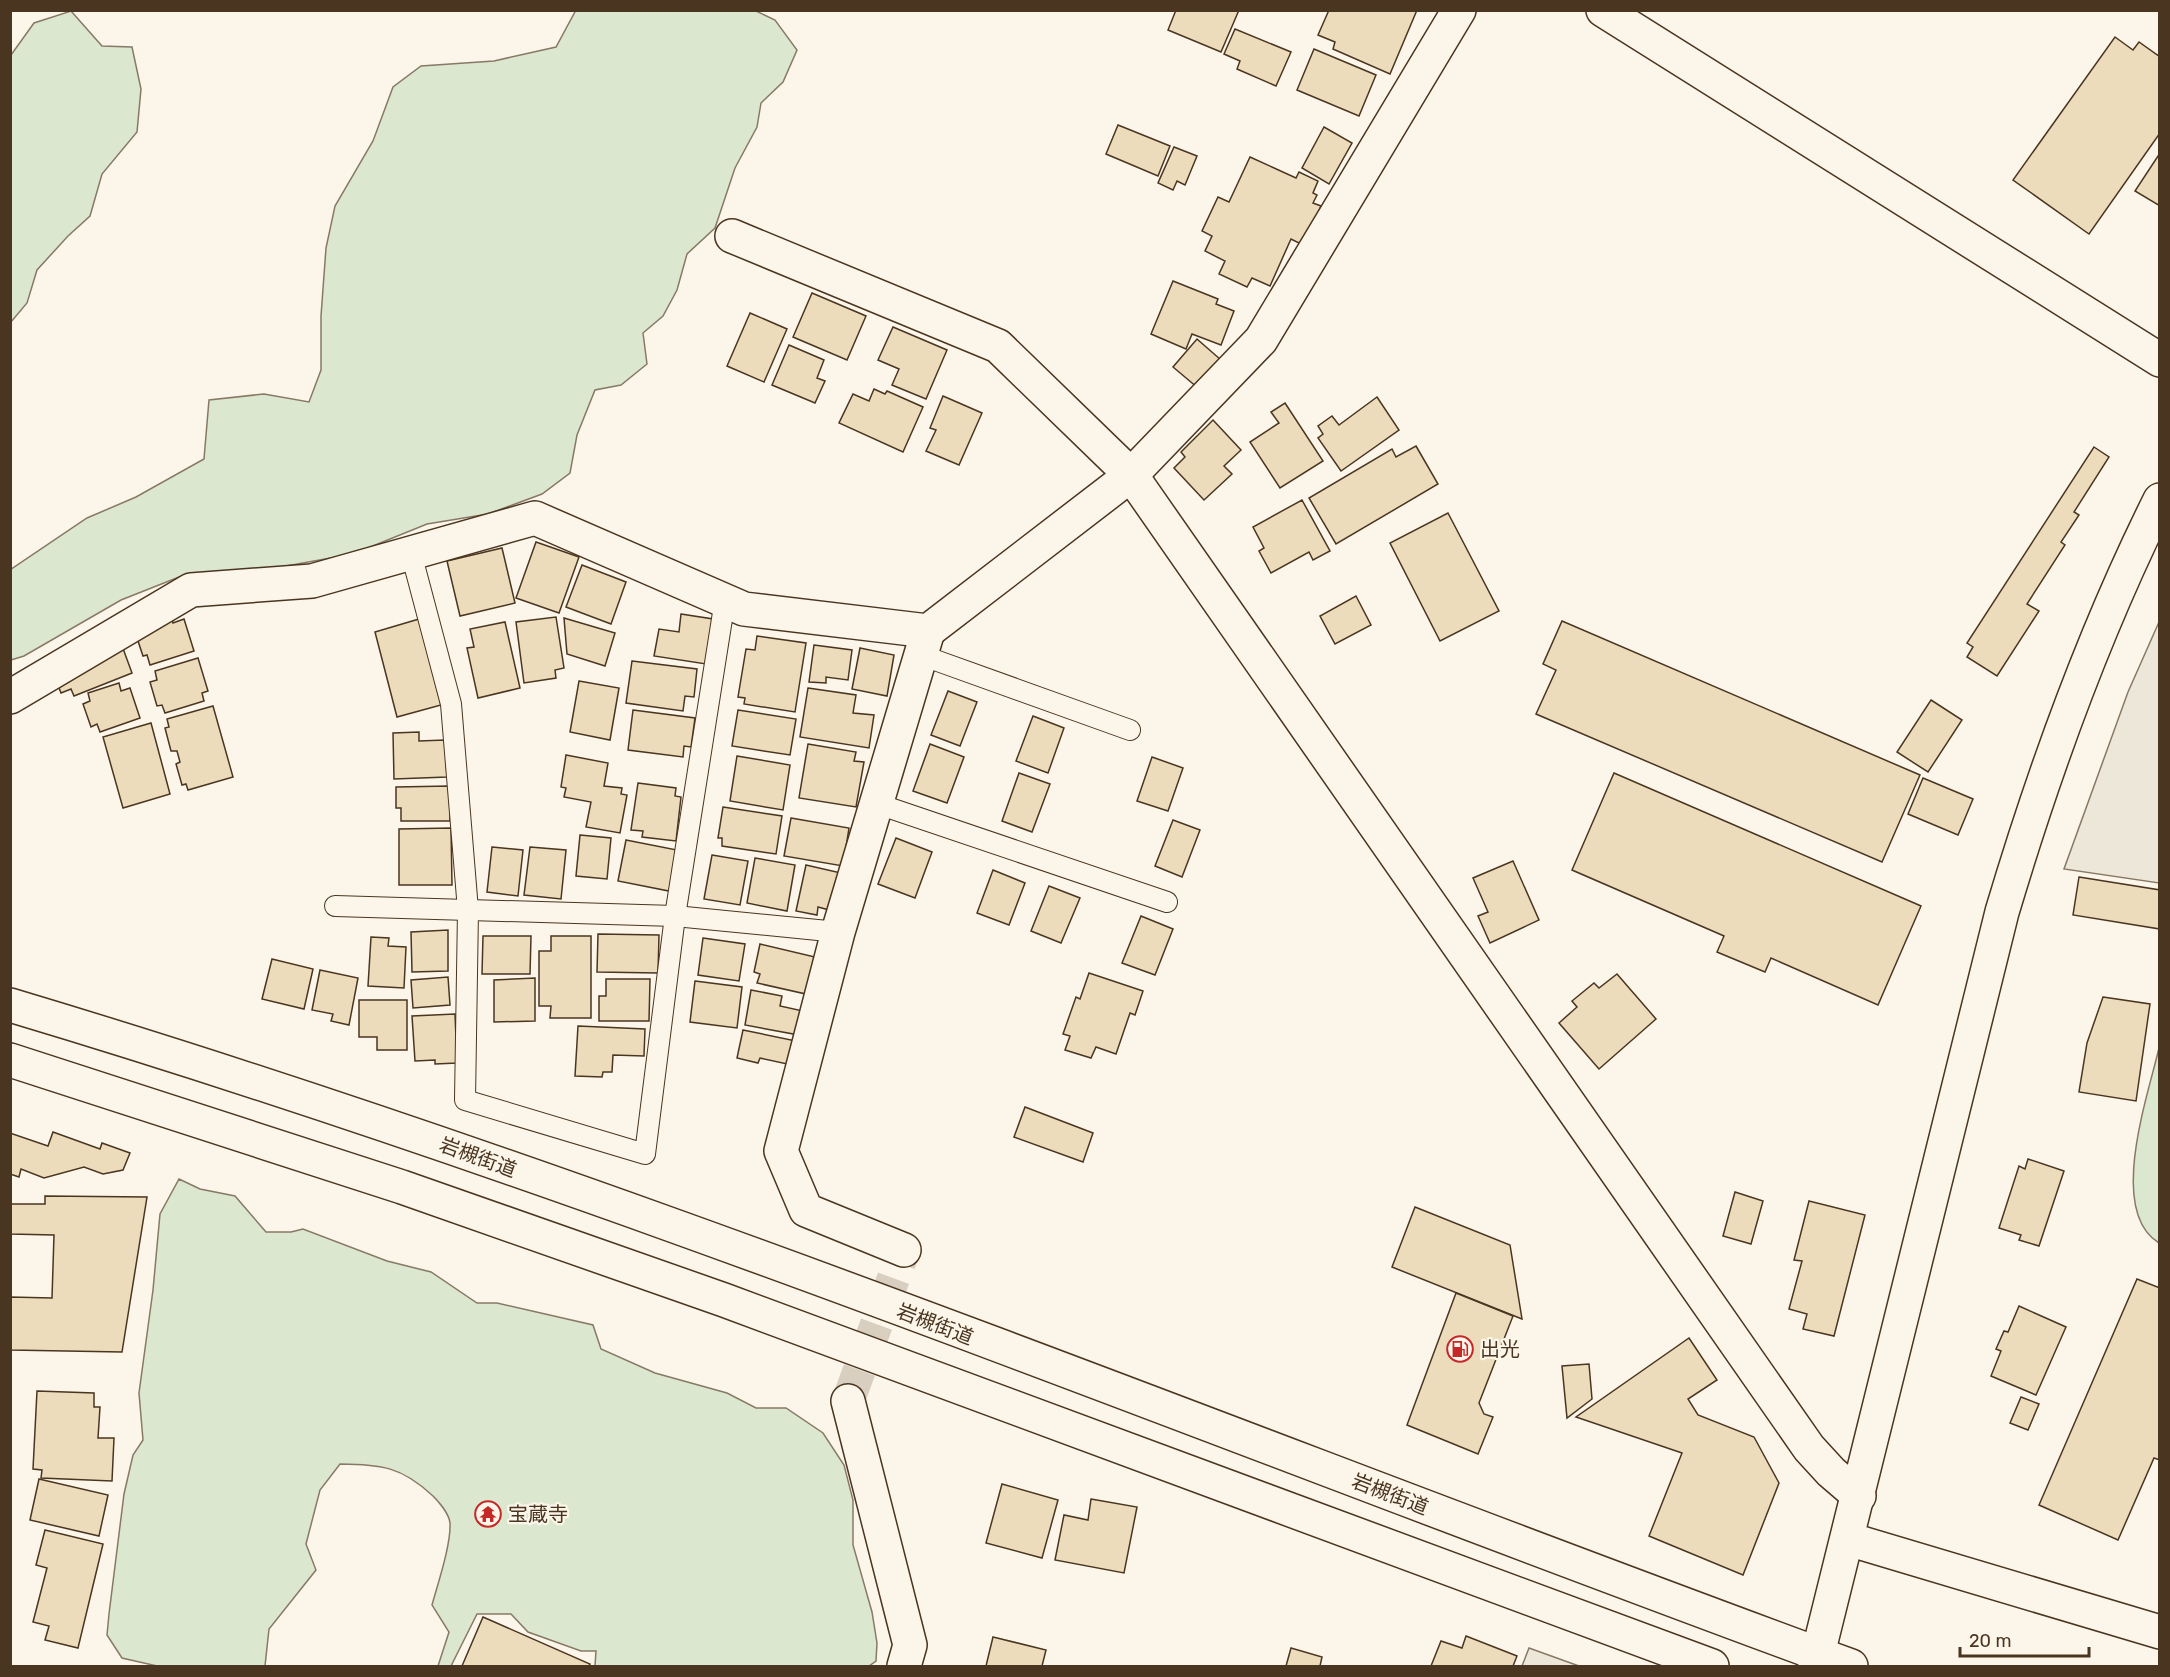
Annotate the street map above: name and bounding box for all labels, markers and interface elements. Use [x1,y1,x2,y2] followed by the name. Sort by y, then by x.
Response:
[436,1132,520,1182] street label: 岩槻街道
[893,1298,977,1350] street label: 岩槻街道
[1445,1334,1475,1364] fuel station icon: 出光
[1480,1337,1520,1361] place label: 出光
[1348,1468,1432,1520] street label: 岩槻街道
[473,1499,503,1529] temple icon: 宝蔵寺
[508,1502,568,1526] place label: 宝蔵寺
[1960,1620,2089,1658] scale bar
[1969,1630,2011,1652] text: 20 m

